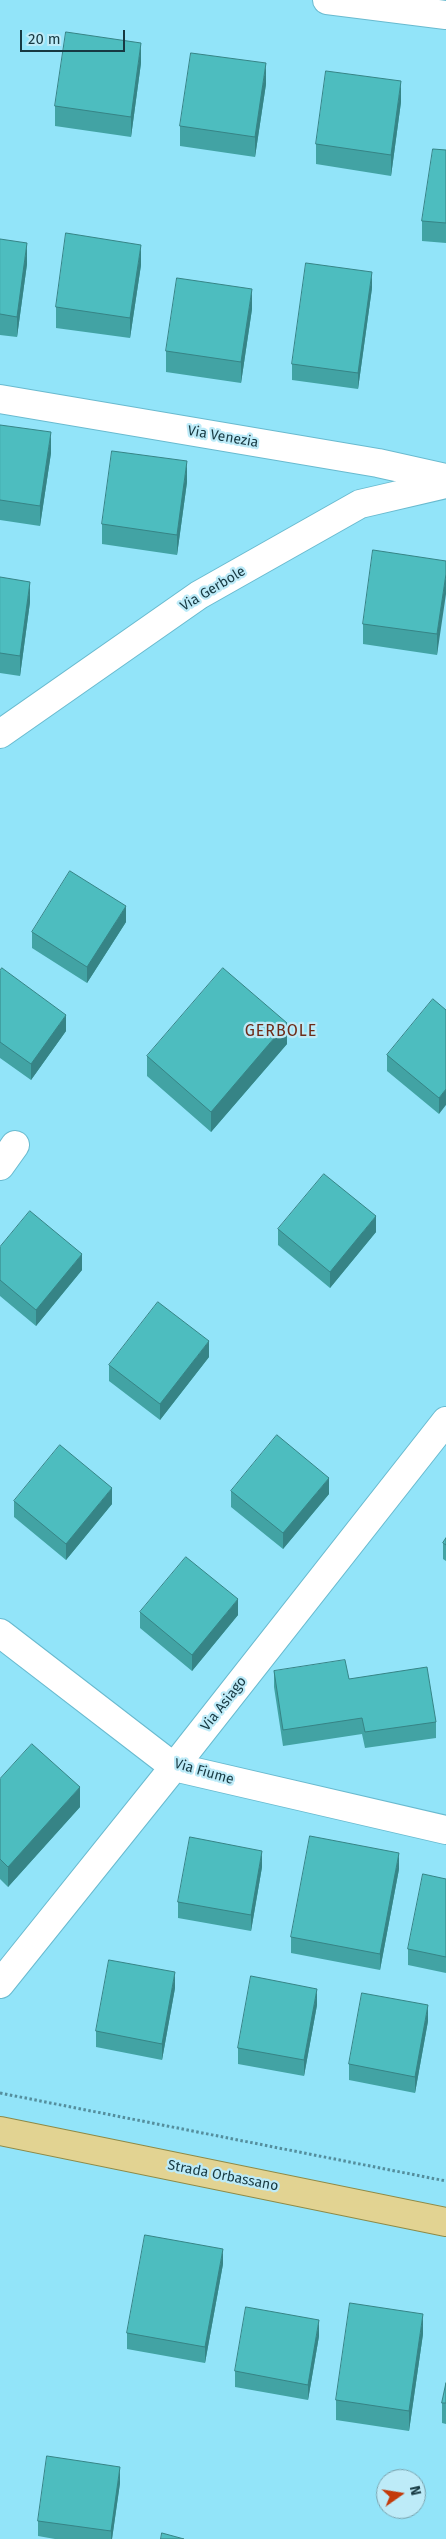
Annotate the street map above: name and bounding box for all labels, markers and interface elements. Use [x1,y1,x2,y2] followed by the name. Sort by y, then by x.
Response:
[22,20,128,52] scale bar
[28,30,61,48] text: 20 m
[186,423,260,451] street label: Via Venezia
[177,563,249,615] street label: Via Gerbole
[244,1022,318,1042] district label: GERBOLE
[198,1674,250,1734] street label: Via Asiago
[172,1755,236,1789] street label: Via Fiume
[166,2157,280,2195] street label: Strada Orbassano
[376,2469,426,2519] north arrow
[406,2484,424,2497] text: N

